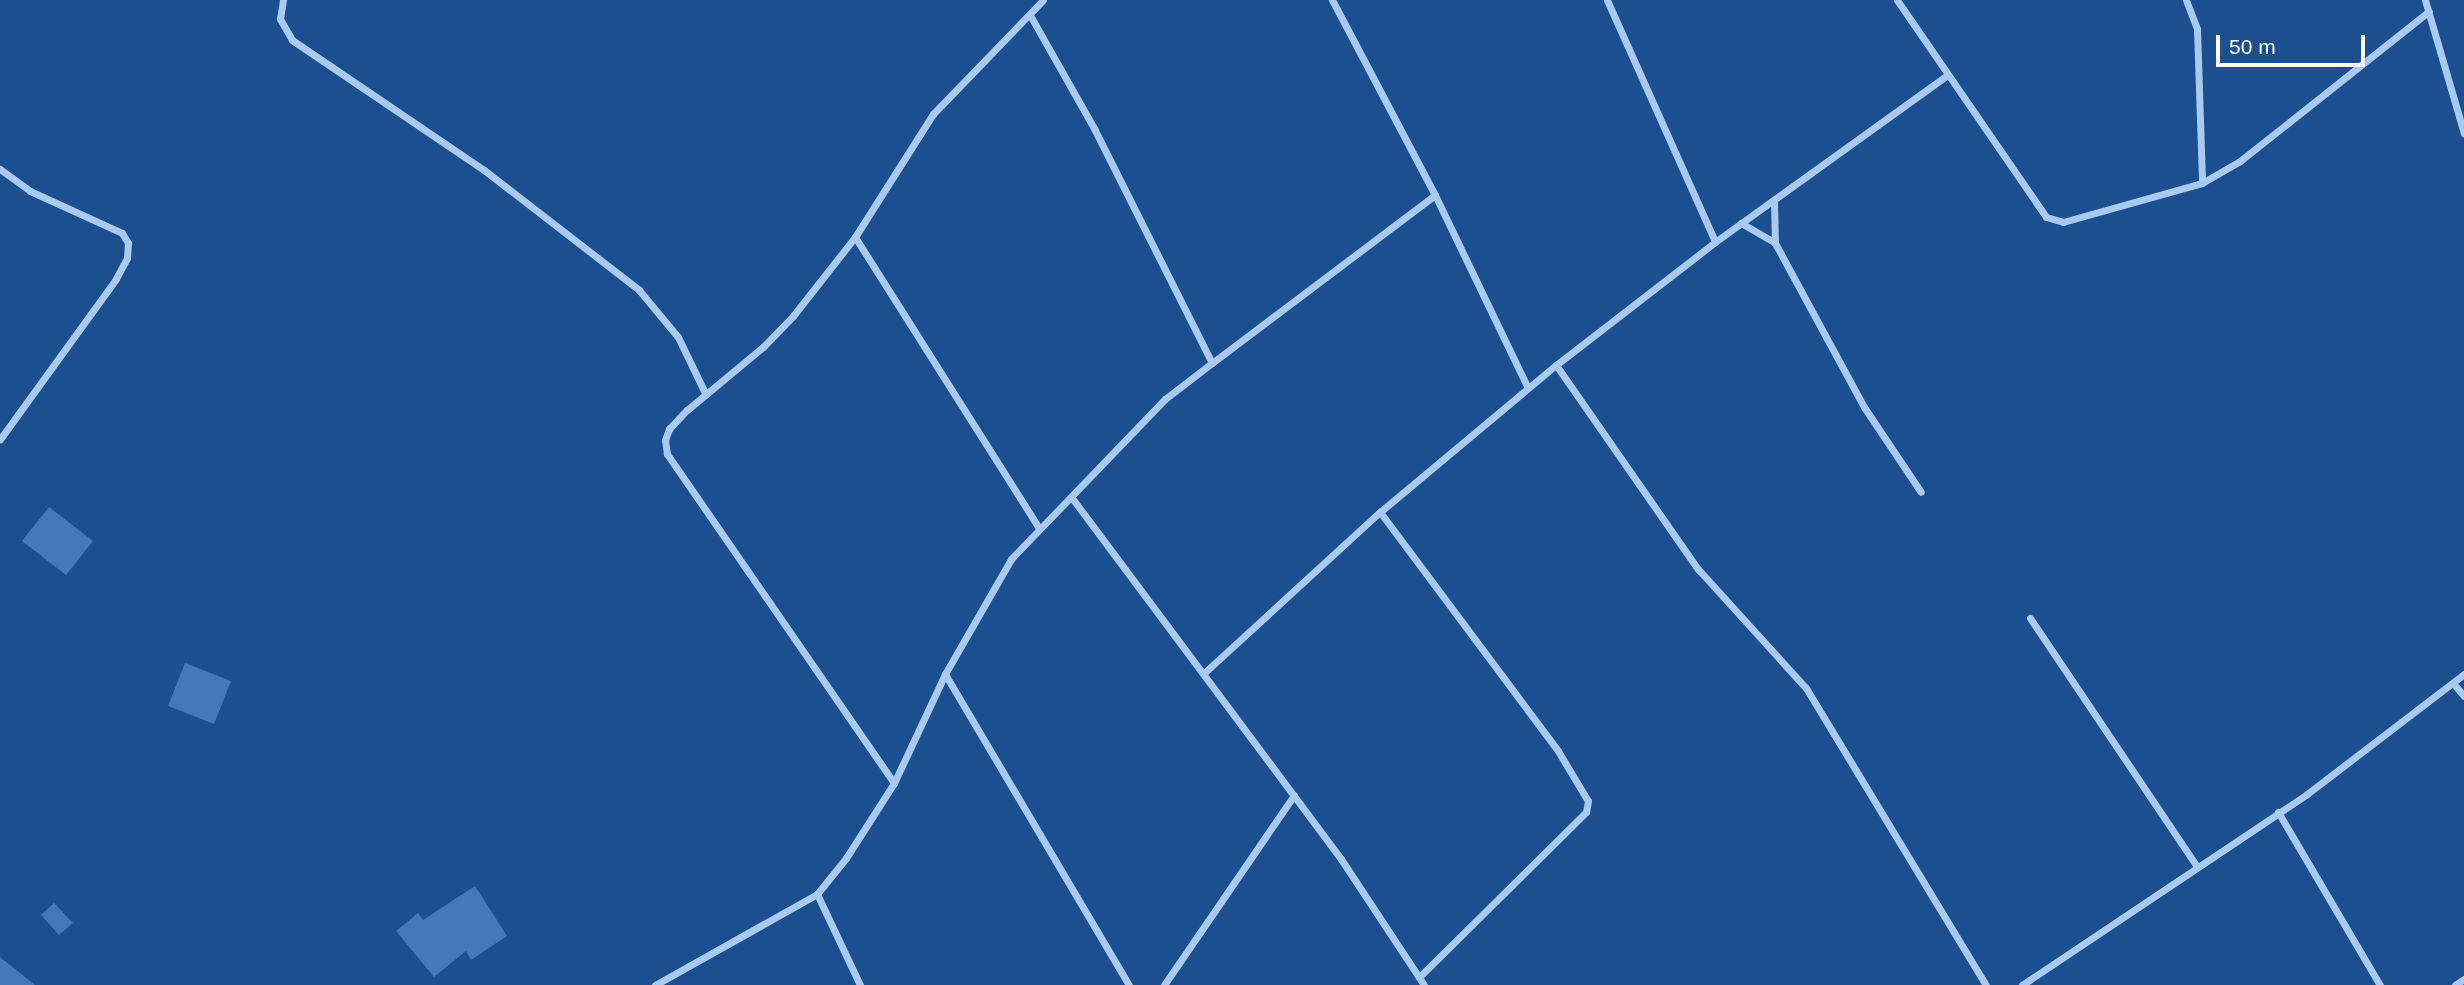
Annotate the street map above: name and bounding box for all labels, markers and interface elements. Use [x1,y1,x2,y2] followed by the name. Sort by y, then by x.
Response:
[2219,21,2368,65] scale bar
[2229,35,2276,58] text: 50 m

